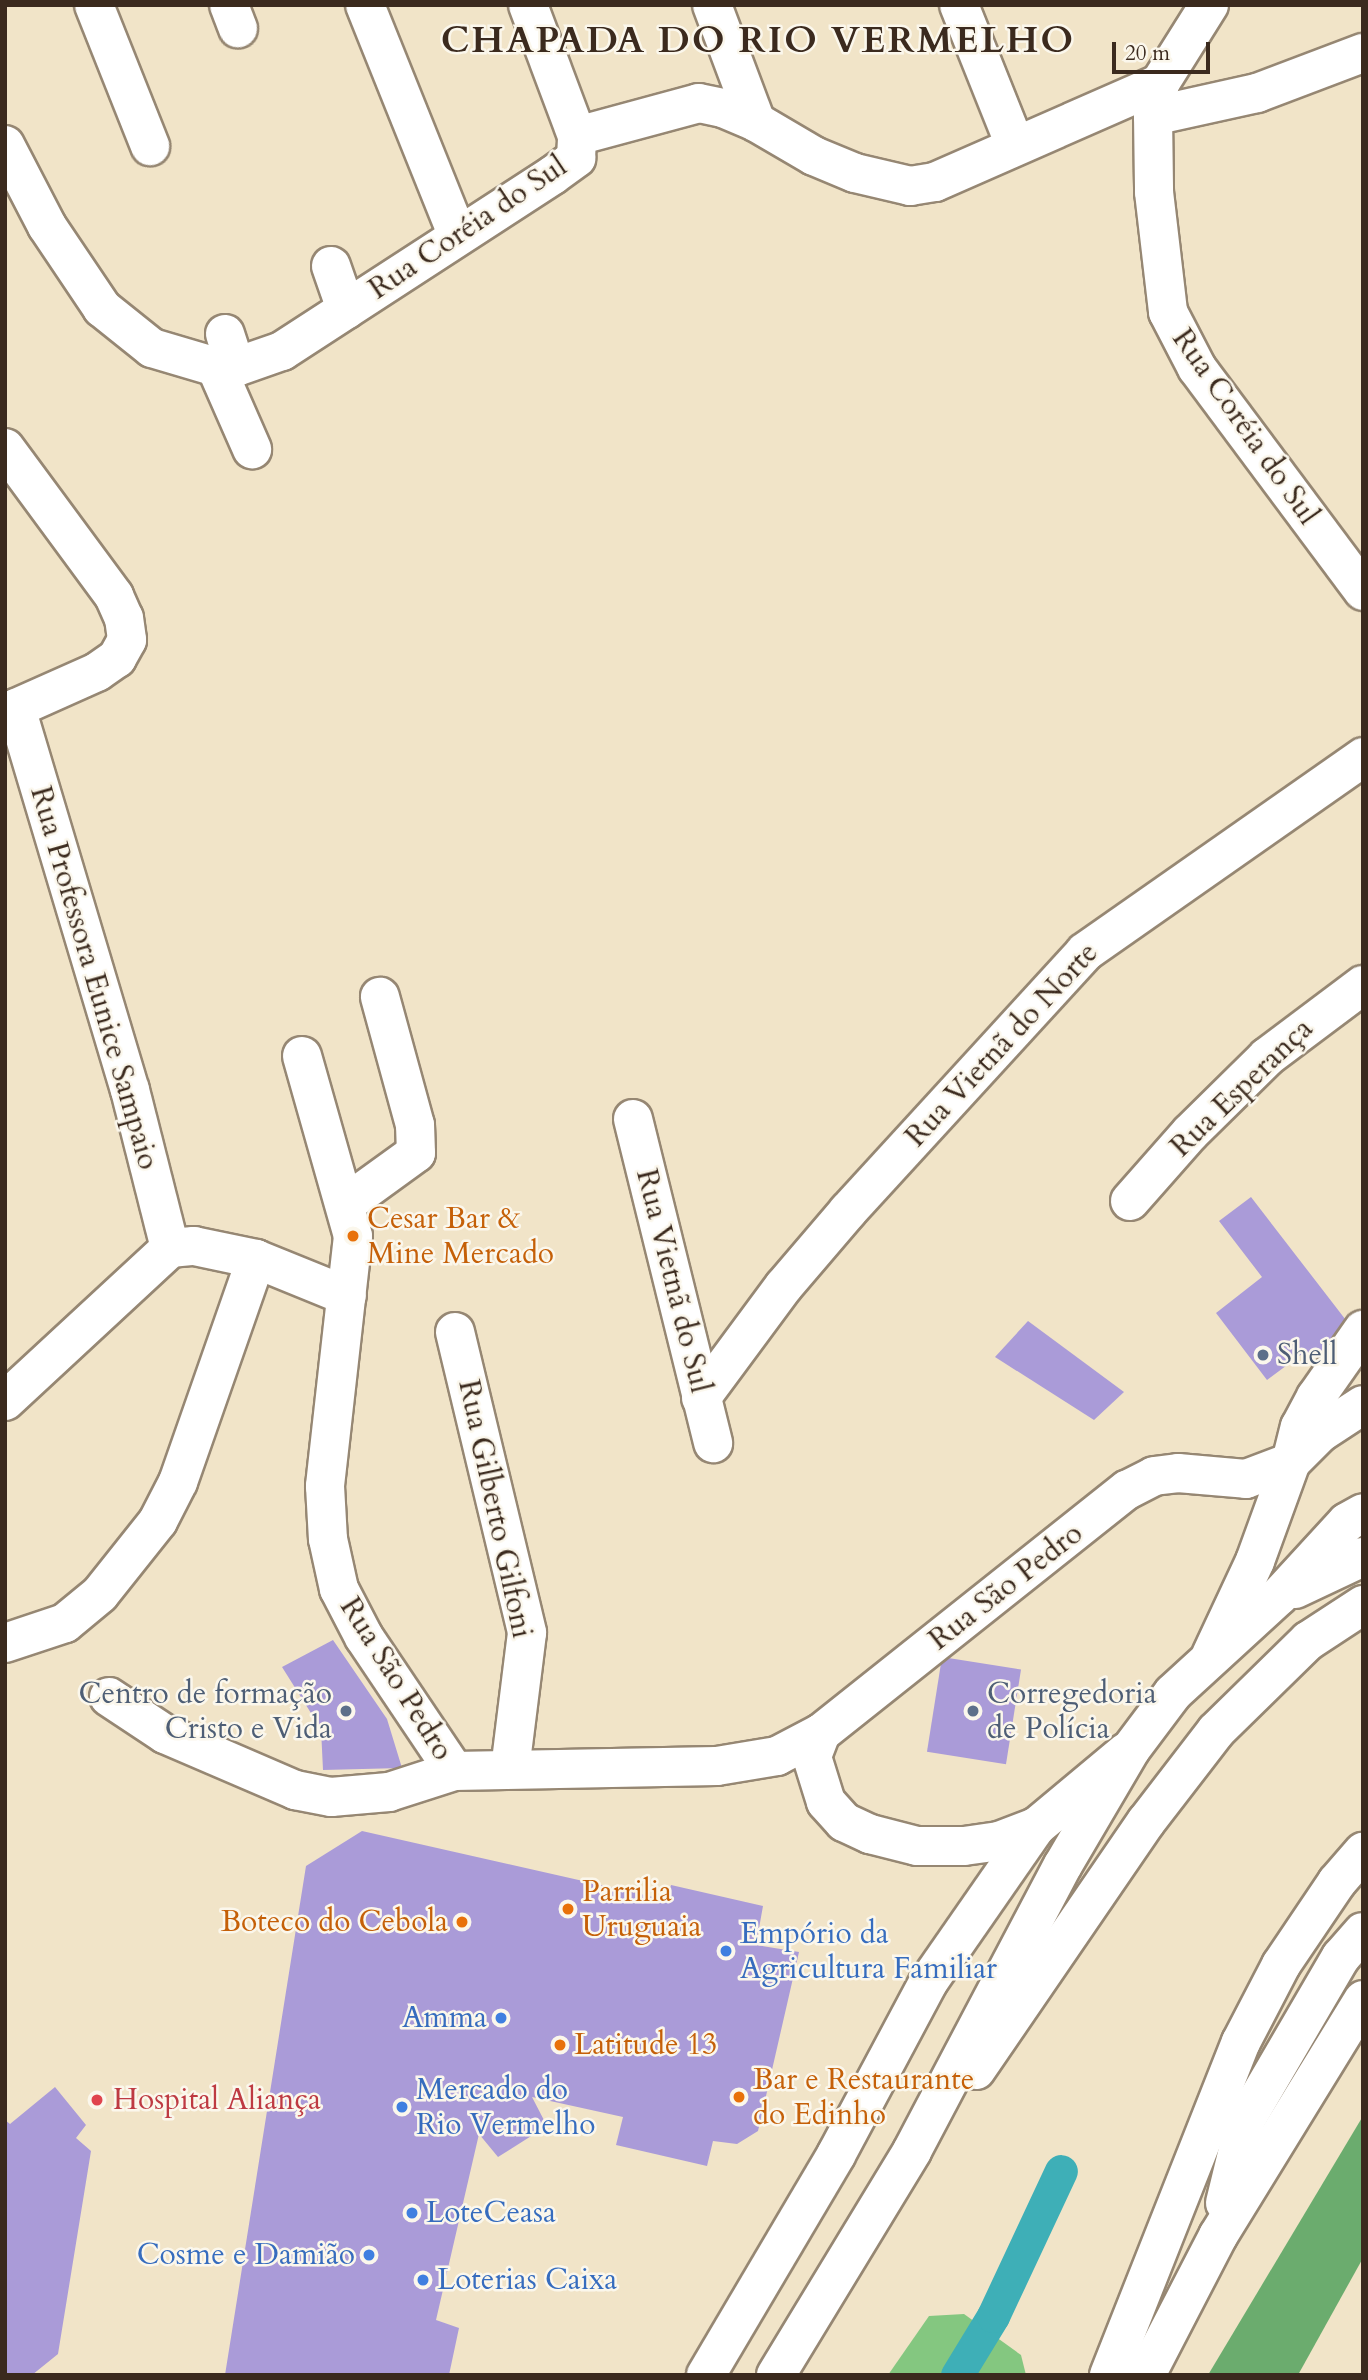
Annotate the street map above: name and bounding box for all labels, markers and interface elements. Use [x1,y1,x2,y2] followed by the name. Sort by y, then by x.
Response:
[444,18,1072,62] district label: CHAPADA DO RIO VERMELHO
[1116,28,1214,72] scale bar
[1125,39,1170,68] text: 20 m
[362,149,574,307] street label: Rua Coréia do Sul
[1164,322,1326,532] street label: Rua Coréia do Sul
[22,782,166,1174] street label: Rua Professora Eunice Sampaio
[898,935,1106,1155] street label: Rua Vietnã do Norte
[1163,1011,1321,1165] street label: Rua Esperança
[628,1165,718,1397] street label: Rua Vietnã do Sul
[367,1201,554,1272] place label: Cesar Bar & Mine Mercado
[345,1228,361,1244] marker: Cesar Bar & Mine Mercado
[1277,1337,1337,1373] place label: Shell
[1255,1347,1271,1363] marker: Shell
[450,1377,540,1641] street label: Rua Gilberto Gilfoni
[922,1516,1090,1658] street label: Rua São Pedro
[332,1591,460,1767] street label: Rua São Pedro
[78,1676,332,1746] place label: Centro de formação Cristo e Vida
[987,1676,1157,1746] place label: Corregedoria de Polícia
[338,1703,354,1719] marker: Centro de formação Cristo e Vida
[965,1703,981,1719] marker: Corregedoria de Polícia
[582,1874,702,1944] place label: Parrilia Uruguaia
[560,1901,576,1917] marker: Parrilia Uruguaia
[221,1904,448,1940] place label: Boteco do Cebola
[454,1914,470,1930] marker: Boteco do Cebola
[740,1916,997,1986] place label: Empório da Agricultura Familiar
[718,1943,734,1959] marker: Empório da Agricultura Familiar
[402,2000,487,2036] place label: Amma
[493,2010,509,2026] marker: Amma
[574,2027,717,2063] place label: Latitude 13
[552,2037,568,2053] marker: Latitude 13
[753,2062,974,2132] place label: Bar e Restaurante do Edinho
[416,2072,595,2142] place label: Mercado do Rio Vermelho
[113,2082,321,2118] place label: Hospital Aliança
[731,2089,747,2105] marker: Bar e Restaurante do Edinho
[87,2090,107,2110] marker: Hospital Aliança
[394,2099,410,2115] marker: Mercado do Rio Vermelho
[426,2195,556,2231] place label: LoteCeasa
[404,2205,420,2221] marker: LoteCeasa
[137,2237,355,2273] place label: Cosme e Damião
[361,2247,377,2263] marker: Cosme e Damião
[437,2262,617,2298] place label: Loterias Caixa
[415,2272,431,2288] marker: Loterias Caixa

